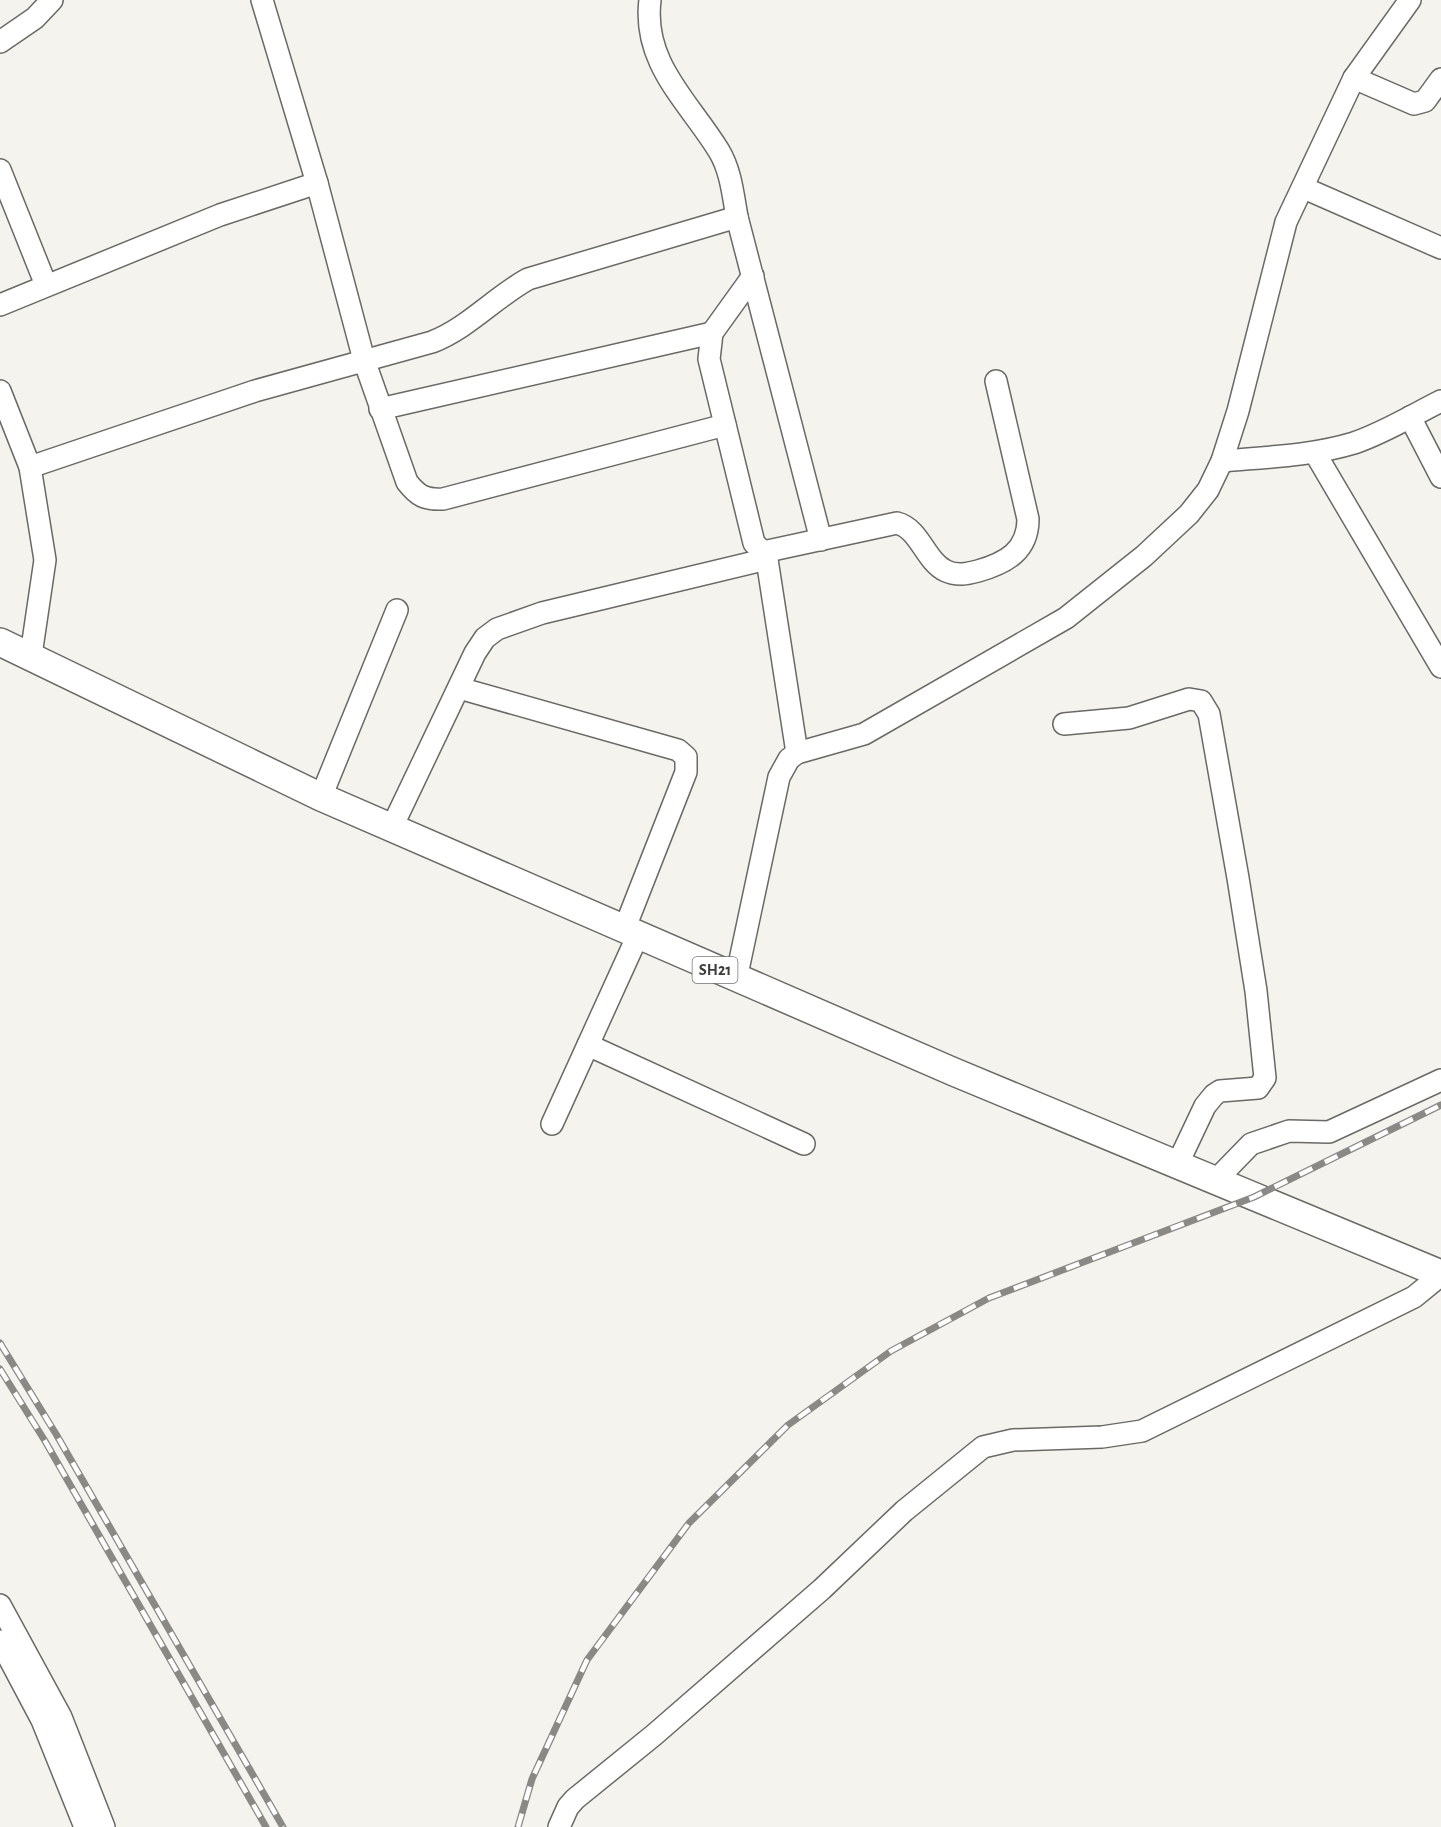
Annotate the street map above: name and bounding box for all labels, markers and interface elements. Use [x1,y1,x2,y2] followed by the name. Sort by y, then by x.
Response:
[692,957,738,983] road number: SH21

